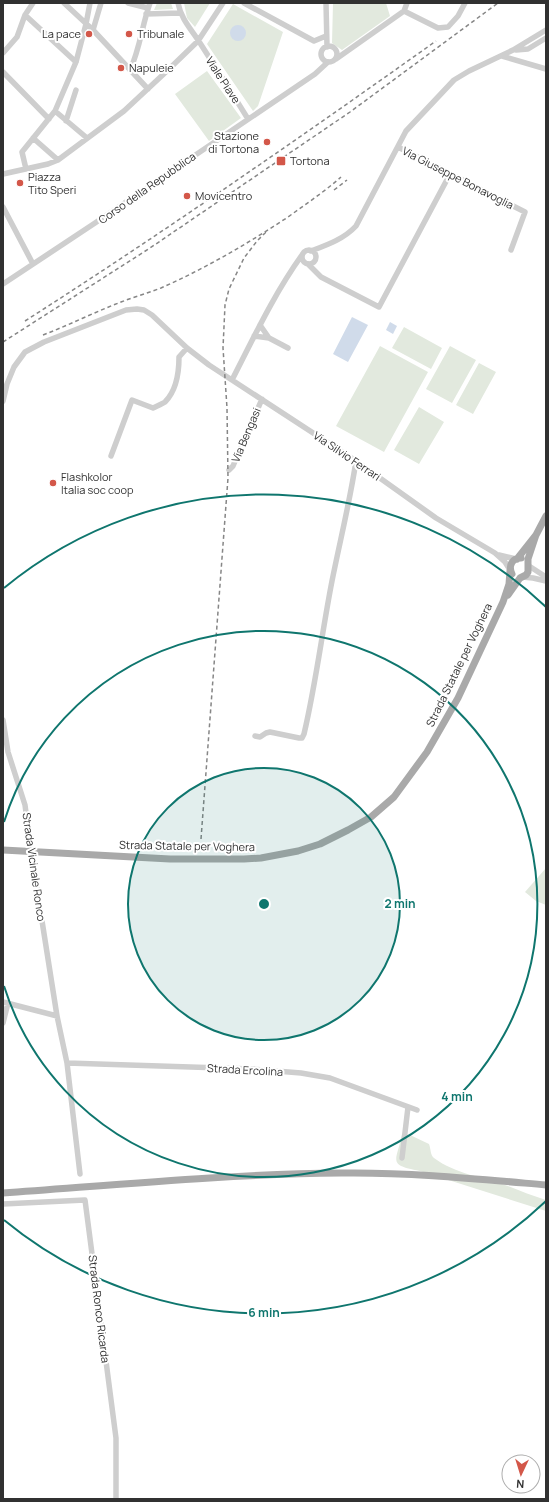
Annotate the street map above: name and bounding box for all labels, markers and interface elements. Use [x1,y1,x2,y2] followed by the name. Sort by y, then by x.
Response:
[42,26,82,41] place label: La pace
[137,26,185,41] place label: Tribunale
[84,29,94,39] marker: La pace
[124,29,134,39] marker: Tribunale
[203,53,245,107] street label: Viale Piave
[129,60,174,75] place label: Napuleie
[116,63,126,73] marker: Napuleie
[208,128,260,156] place label: Stazione di Tortona
[262,137,272,147] marker: Stazione di Tortona
[400,143,517,212] street label: Via Giuseppe Bonavoglia
[95,148,198,227] street label: Corso della Repubblica
[290,153,330,168] place label: Tortona
[275,155,287,167] marker: Tortona
[28,169,76,197] place label: Piazza Tito Speri
[15,178,25,188] marker: Piazza Tito Speri
[195,188,253,203] place label: Movicentro
[182,191,192,201] marker: Movicentro
[227,405,264,464] street label: Via Bengasi
[311,427,384,484] street label: Via Silvio Ferrari
[61,469,134,497] place label: Flashkolor Italia soc coop
[48,478,58,488] marker: Flashkolor Italia soc coop
[422,600,495,729] street label: Strada Statale per Voghera
[19,812,50,923] street label: Strada Vicinale Ronco
[119,837,255,854] street label: Strada Statale per Voghera
[384,895,416,912] text: 2 min
[257,897,271,911] centre of rings
[207,1060,283,1079] street label: Strada Ercolina
[441,1088,473,1105] text: 4 min
[85,1254,114,1364] street label: Strada Ronco Ricarda
[248,1304,280,1321] text: 6 min
[501,1454,541,1494] north arrow
[516,1477,525,1492] text: N

